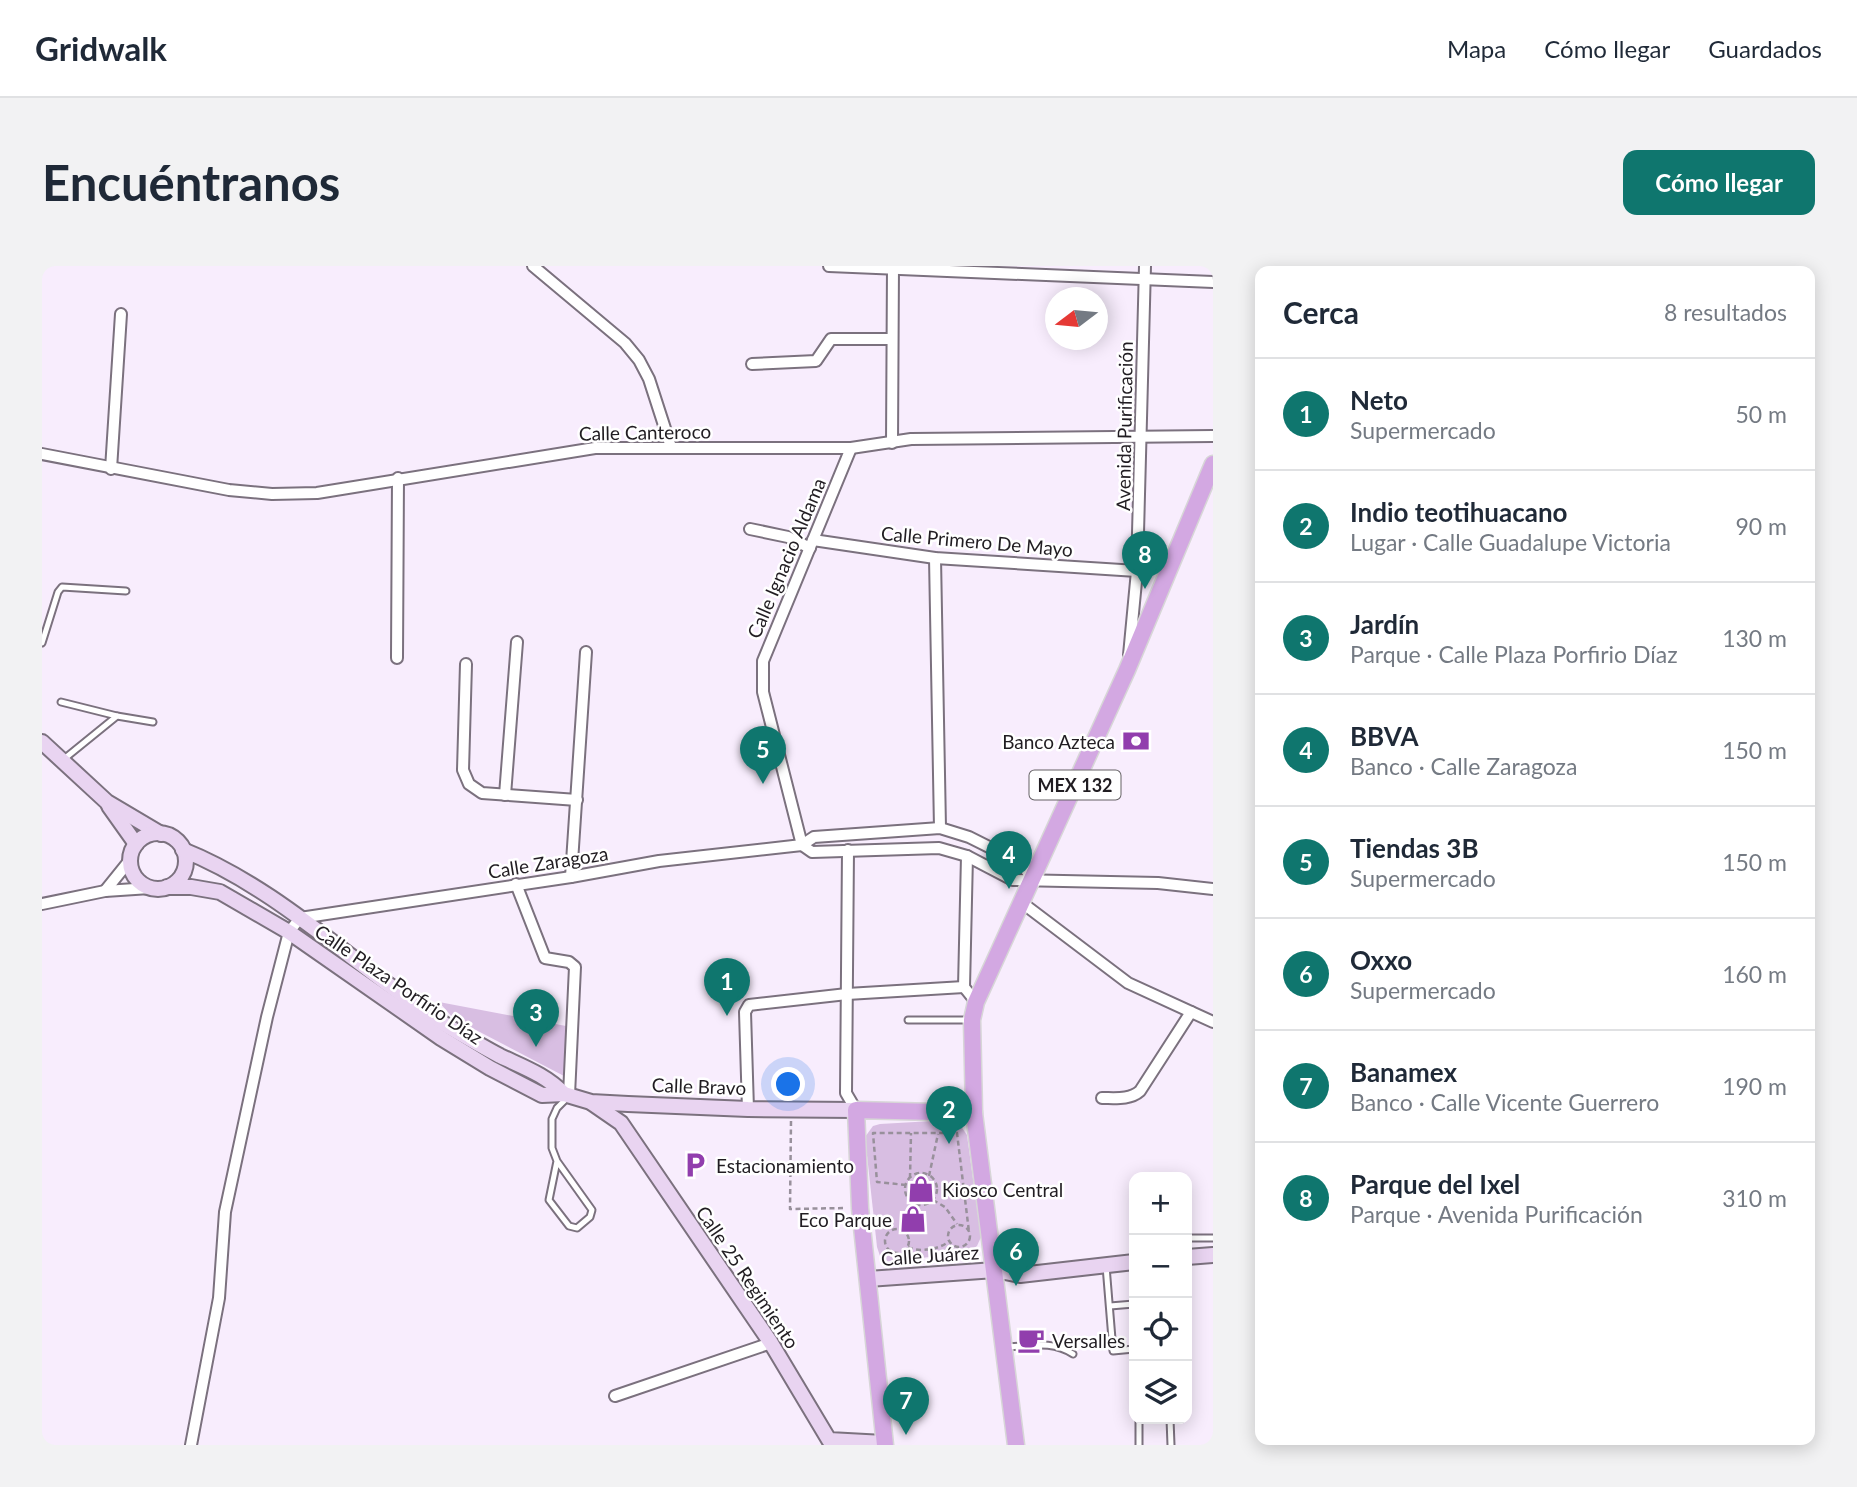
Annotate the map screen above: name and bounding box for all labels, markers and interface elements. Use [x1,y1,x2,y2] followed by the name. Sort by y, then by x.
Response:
[35,28,167,68] text: Gridwalk
[1447,34,1506,63] text: Mapa
[1544,34,1670,63] text: Cómo llegar
[1708,34,1822,63] text: Guardados
[1623,150,1815,215] button: Cómo llegar
[42,153,340,211] text: Encuéntranos
[1045,287,1108,350] north arrow
[1283,294,1359,330] text: Cerca
[1664,298,1787,326] text: 8 resultados
[1111,341,1137,511] street label: Avenida Purificación
[1350,384,1408,416] text: Neto
[1299,400,1313,428] text: 1
[1736,400,1787,428] text: 50 m
[1350,416,1496,444] text: Supermercado
[579,419,711,445] street label: Calle Canteroco
[742,474,830,642] street label: Calle Ignacio Aldama
[1350,496,1568,528] text: Indio teotihuacano
[1299,512,1313,540] text: 2
[1736,512,1787,540] text: 90 m
[880,521,1074,561] street label: Calle Primero De Mayo
[1350,528,1671,556] text: Lugar · Calle Guadalupe Victoria
[1122,531,1168,589] pin: 8
[1350,608,1419,640] text: Jardín
[1299,624,1313,652] text: 3
[1722,624,1787,652] text: 130 m
[1350,640,1678,668] text: Parque · Calle Plaza Porfirio Díaz
[1350,720,1418,752] text: BBVA
[740,726,786,784] pin: 5
[1121,726,1151,756] bank icon: Banco Azteca
[1002,730,1115,753] place label: Banco Azteca
[1299,736,1313,764] text: 4
[1722,736,1787,764] text: 150 m
[1350,752,1577,780] text: Banco · Calle Zaragoza
[1030,770,1120,800] road number: MEX 132
[986,831,1032,889] pin: 4
[1350,832,1479,864] text: Tiendas 3B
[486,841,610,883] street label: Calle Zaragoza
[1299,848,1313,876] text: 5
[1722,848,1787,876] text: 150 m
[1350,864,1496,892] text: Supermercado
[311,919,487,1049] street label: Calle Plaza Porfirio Díaz
[1350,944,1412,976] text: Oxxo
[704,958,750,1016] pin: 1
[1299,960,1313,988] text: 6
[1722,960,1787,988] text: 160 m
[1350,976,1496,1004] text: Supermercado
[513,989,559,1047] pin: 3
[1350,1056,1457,1088] text: Banamex
[771,1067,805,1101] your location
[1299,1072,1313,1100] text: 7
[1722,1072,1787,1100] text: 190 m
[651,1073,747,1099] street label: Calle Bravo
[926,1086,972,1144] pin: 2
[1350,1088,1659,1116] text: Banco · Calle Vicente Guerrero
[680,1150,710,1180] parking icon: Estacionamiento
[716,1154,854,1177] place label: Estacionamiento
[1350,1168,1520,1200] text: Parque del Ixel
[1129,1172,1192,1424] map controls
[1129,1172,1192,1235] button: +
[906,1174,936,1204] shop icon: Kiosco Central
[942,1178,1063,1201] place label: Kiosco Central
[1299,1184,1313,1212] text: 8
[1722,1184,1787,1212] text: 310 m
[1350,1200,1643,1228] text: Parque · Avenida Purificación
[692,1201,804,1353] street label: Calle 25 Regimiento
[898,1204,928,1234] shop icon: Eco Parque
[799,1208,892,1231] place label: Eco Parque
[993,1228,1039,1286] pin: 6
[1129,1235,1192,1298] button: −
[880,1240,980,1270] street label: Calle Juárez
[1129,1298,1192,1361] button: locate
[1016,1325,1046,1355] cafe icon: Versalles
[1052,1329,1125,1352] place label: Versalles
[1129,1361,1192,1424] button: layers
[883,1377,929,1435] pin: 7

